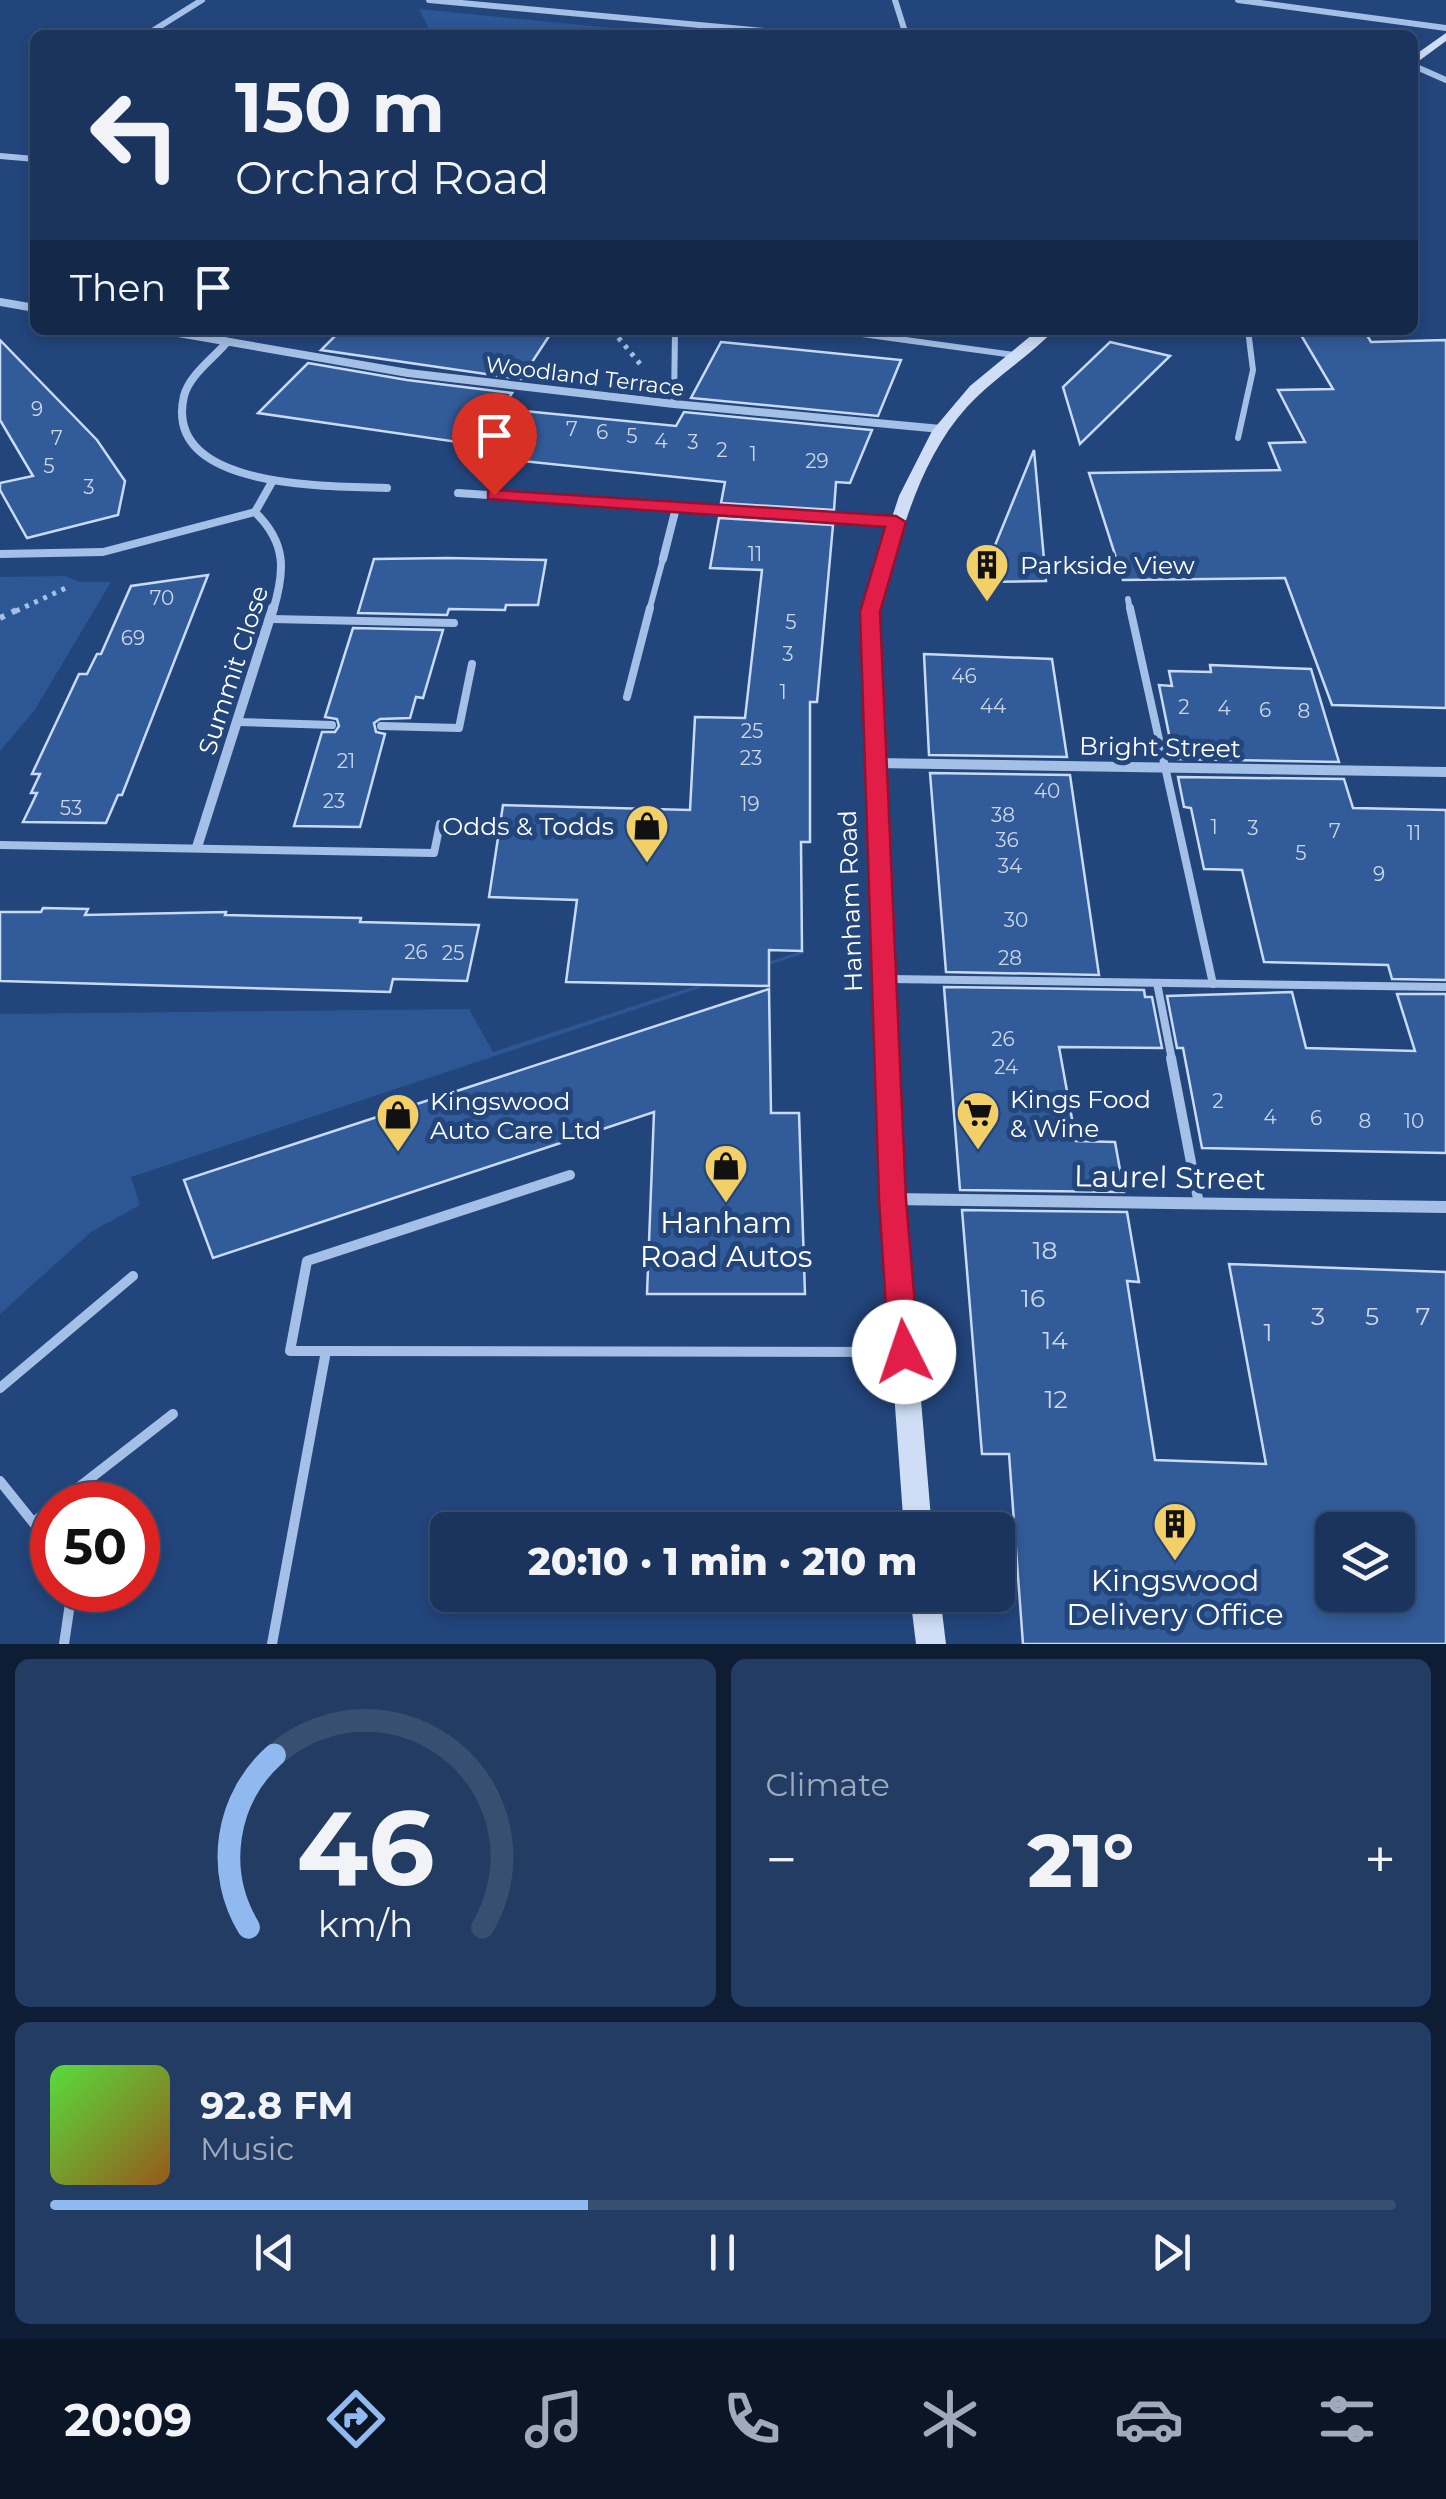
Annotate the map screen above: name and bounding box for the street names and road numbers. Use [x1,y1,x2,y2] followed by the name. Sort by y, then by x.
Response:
[484,351,686,402] street label: Woodland Terrace
[192,582,274,758] street label: Summit Close
[1079,731,1241,763] street label: Bright Street
[832,809,868,993] street label: Hanham Road
[1074,1157,1266,1198] street label: Laurel Street

